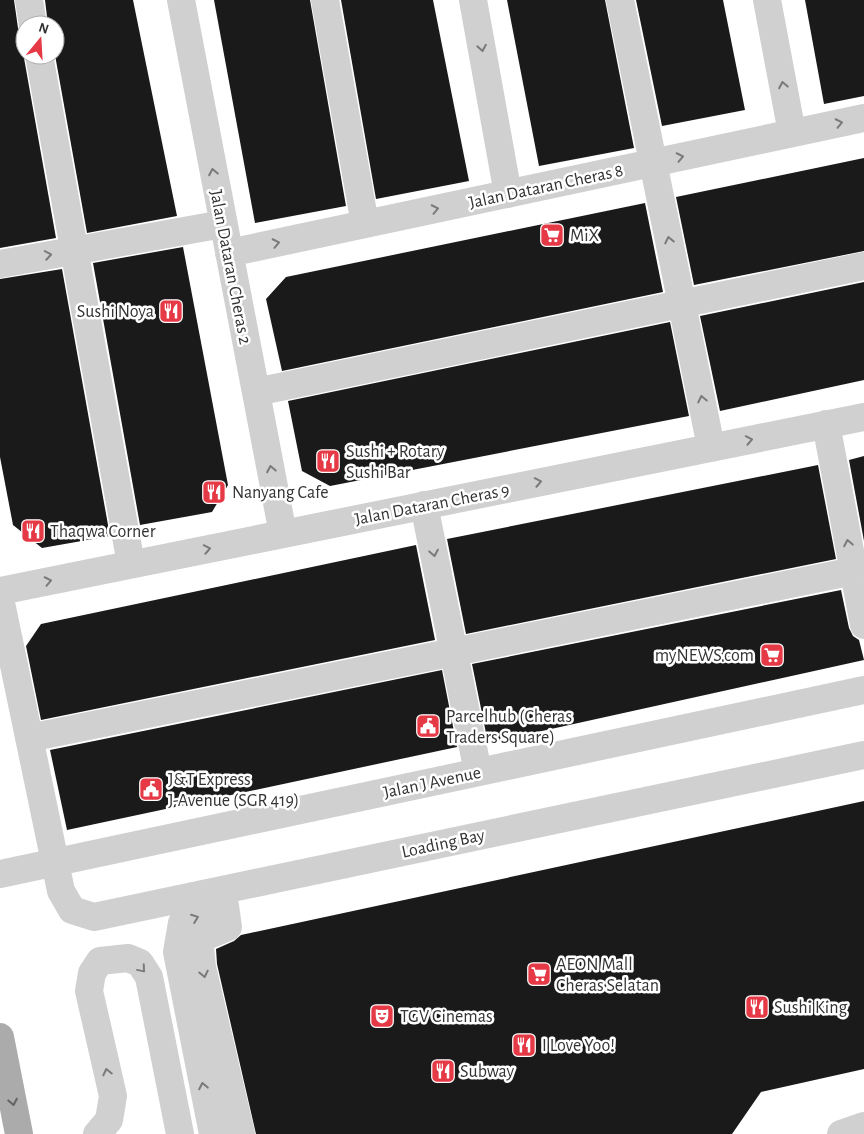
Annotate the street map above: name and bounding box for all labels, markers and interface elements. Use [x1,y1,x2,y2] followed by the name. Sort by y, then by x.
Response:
[15,15,65,65] north arrow
[37,20,51,37] text: N
[476,44,486,52] one-way arrow
[779,81,789,90] one-way arrow
[834,119,843,129] one-way arrow
[676,152,684,163] one-way arrow
[467,162,625,212] street label: Jalan Dataran Cheras 8
[208,167,219,176] one-way arrow
[206,188,254,346] street label: Jalan Dataran Cheras 2
[431,204,440,215] one-way arrow
[539,222,565,248] supermarket icon: MiX
[570,227,600,245] place label: MiX
[664,236,675,245] one-way arrow
[272,238,281,249] one-way arrow
[44,251,52,261] one-way arrow
[158,298,184,324] restaurant icon: Sushi Noya
[77,303,154,321] place label: Sushi Noya
[697,395,707,404] one-way arrow
[744,435,753,445] one-way arrow
[346,443,445,482] place label: Sushi + Rotary Sushi Bar
[315,448,341,474] restaurant icon: Sushi + Rotary Sushi Bar
[266,464,276,473] one-way arrow
[533,478,542,488] one-way arrow
[201,479,227,505] restaurant icon: Nanyang Cafe
[353,481,511,529] street label: Jalan Dataran Cheras 9
[232,484,329,502] place label: Nanyang Cafe
[20,518,46,544] restaurant icon: Thaqwa Corner
[50,523,156,541] place label: Thaqwa Corner
[844,539,854,548] one-way arrow
[203,544,211,555] one-way arrow
[428,548,439,557] one-way arrow
[43,577,52,587] one-way arrow
[759,642,785,668] supermarket icon: myNEWS.com
[655,647,754,665] place label: myNEWS.com
[446,708,572,747] place label: Parcelhub (Cheras Traders Square)
[415,713,441,739] public building icon: Parcelhub (Cheras Traders Square)
[382,764,483,802] street label: Jalan J Avenue
[168,771,299,810] place label: J&T Express J-Avenue (SGR 419)
[138,776,164,802] public building icon: J&T Express J-Avenue (SGR 419)
[400,826,487,862] street label: Loading Bay
[190,914,199,924] one-way arrow
[556,956,659,995] place label: AEON Mall Cheras Selatan
[526,961,552,987] supermarket icon: AEON Mall Cheras Selatan
[137,963,146,972] one-way arrow
[198,969,209,978] one-way arrow
[744,994,770,1020] restaurant icon: Sushi King
[774,999,848,1017] place label: Sushi King
[369,1003,395,1029] theatre icon: TGV Cinemas
[400,1008,493,1026] place label: TGV Cinemas
[511,1032,537,1058] restaurant icon: I Love Yoo!
[542,1037,615,1055] place label: I Love Yoo!
[430,1058,456,1084] restaurant icon: Subway
[460,1063,515,1081] place label: Subway
[102,1068,113,1077] one-way arrow
[198,1082,209,1091] one-way arrow
[7,1098,18,1107] one-way arrow

